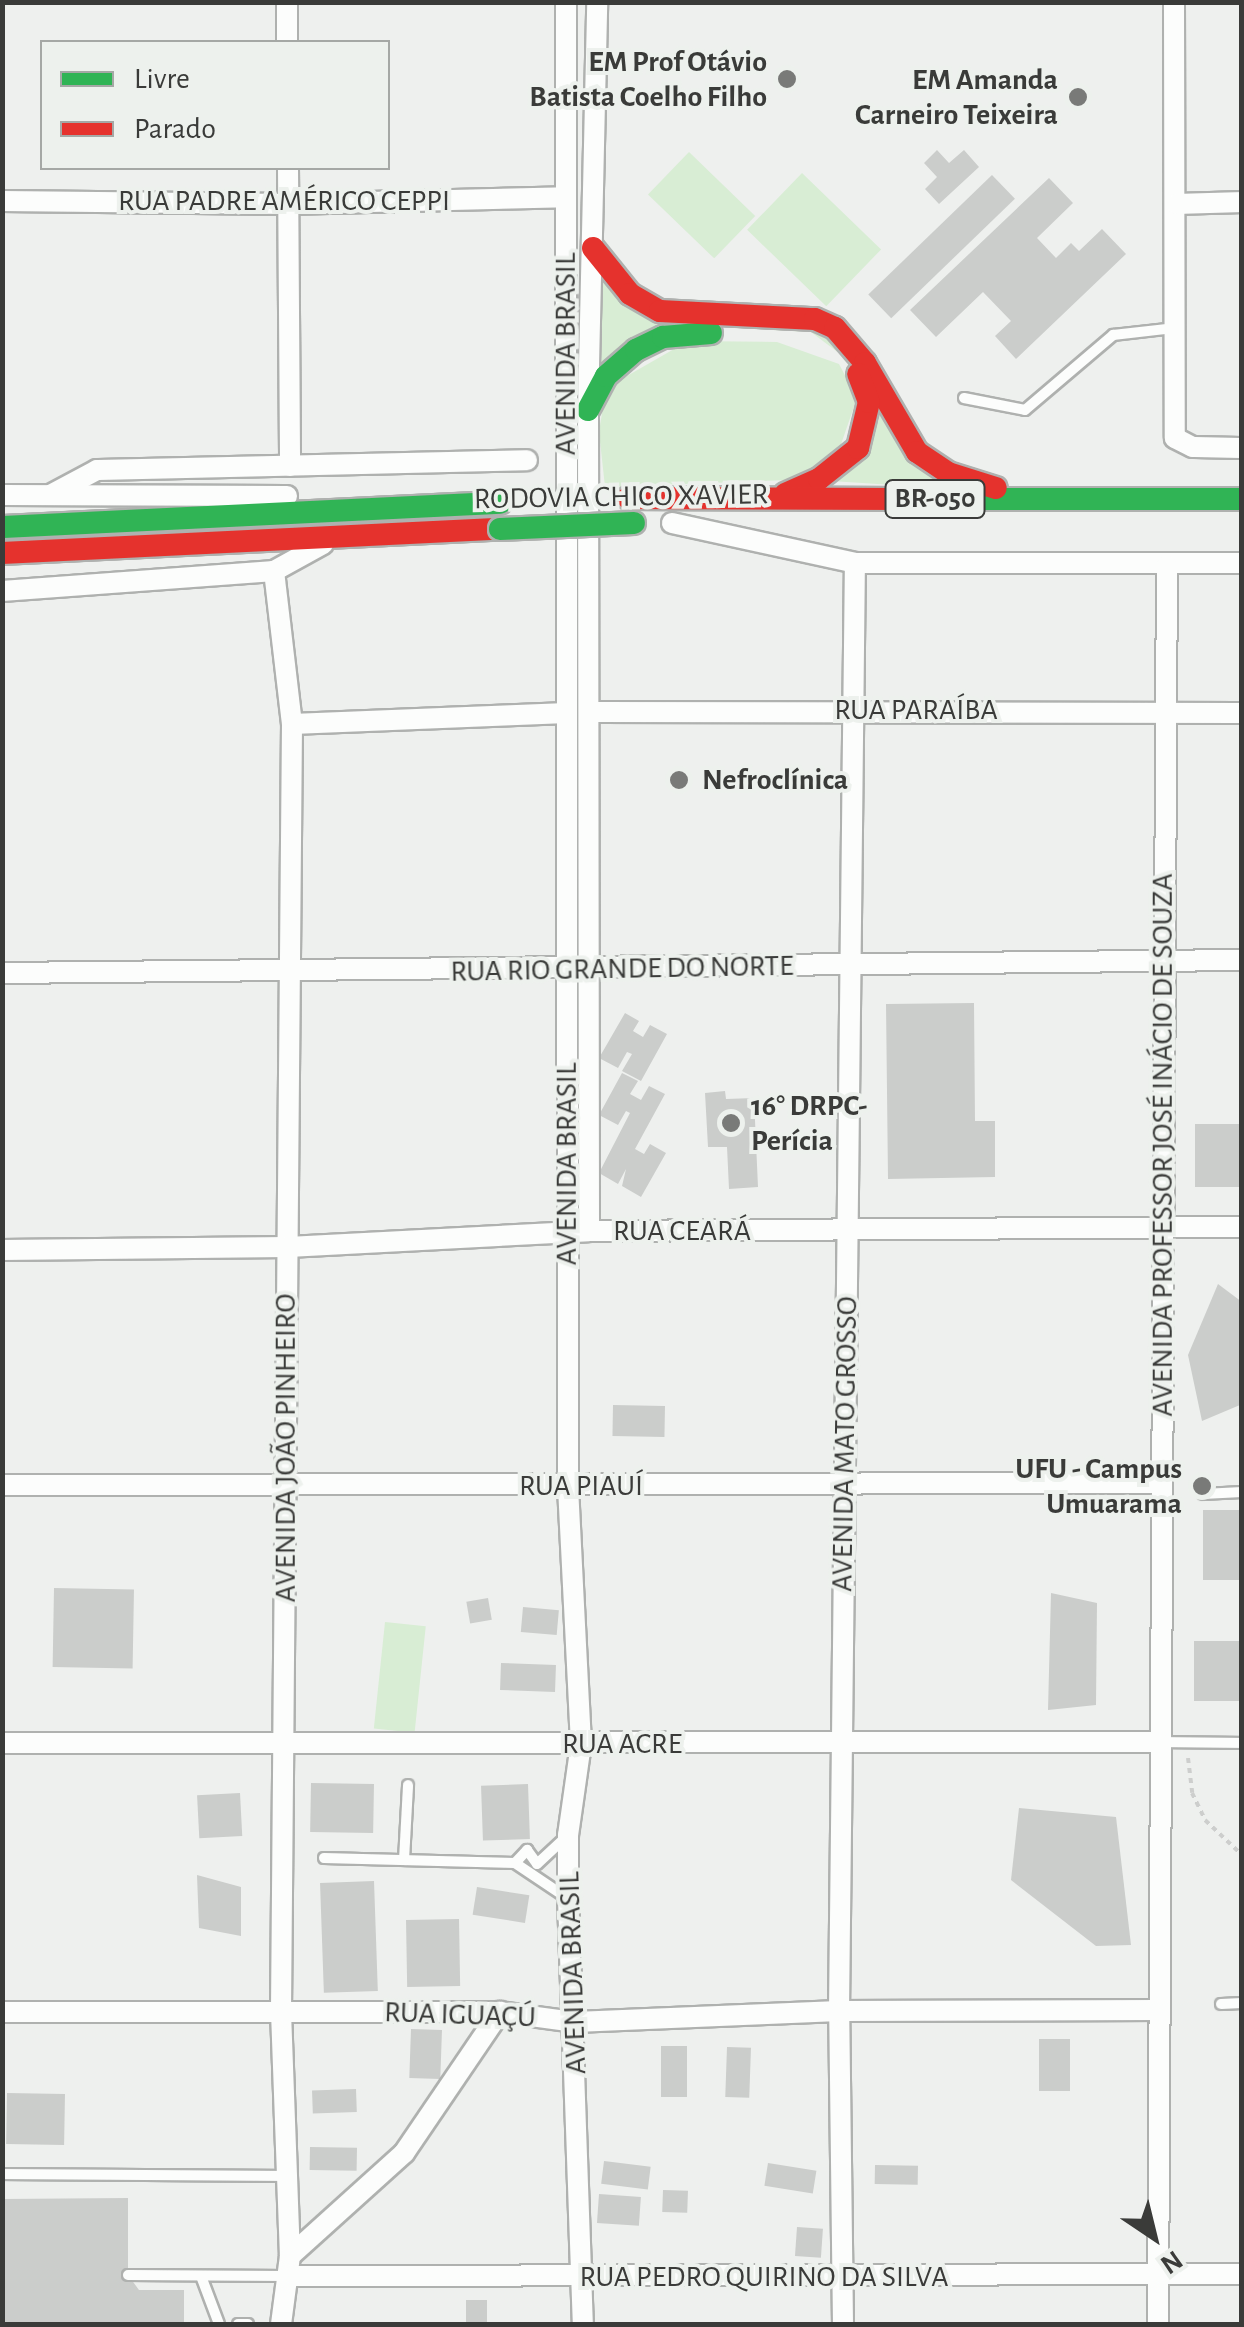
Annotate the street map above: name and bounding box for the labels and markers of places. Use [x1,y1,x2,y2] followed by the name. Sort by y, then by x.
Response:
[529,44,767,114] place label: EM Prof Otávio Batista Coelho Filho
[855,62,1058,132] place label: EM Amanda Carneiro Teixeira
[776,68,798,90] marker: EM Prof Otávio Batista Coelho Filho
[1067,86,1089,108] marker: EM Amanda Carneiro Teixeira
[702,762,848,798] place label: Nefroclínica
[666,767,692,793] marker: Nefroclínica
[751,1088,867,1158] place label: 16° DRPC- Perícia
[720,1112,742,1134] marker: 16° DRPC- Perícia
[1015,1451,1182,1522] place label: UFU - Campus Umuarama
[1191,1475,1213,1497] marker: UFU - Campus Umuarama

